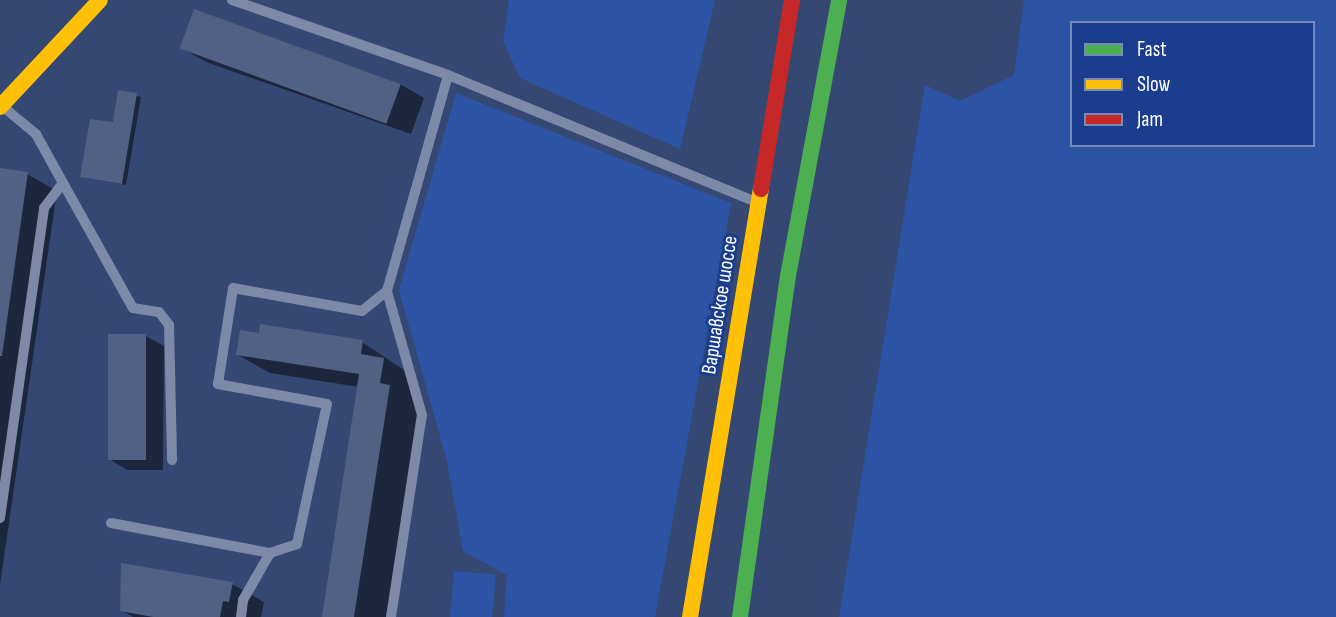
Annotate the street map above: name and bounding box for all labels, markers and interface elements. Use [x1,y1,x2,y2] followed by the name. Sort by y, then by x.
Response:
[1070,21,1315,147] legend
[1137,37,1167,62] text: Fast
[1137,72,1170,97] text: Slow
[1137,107,1163,132] text: Jam
[697,234,743,376] street label: Варшавское шоссе

